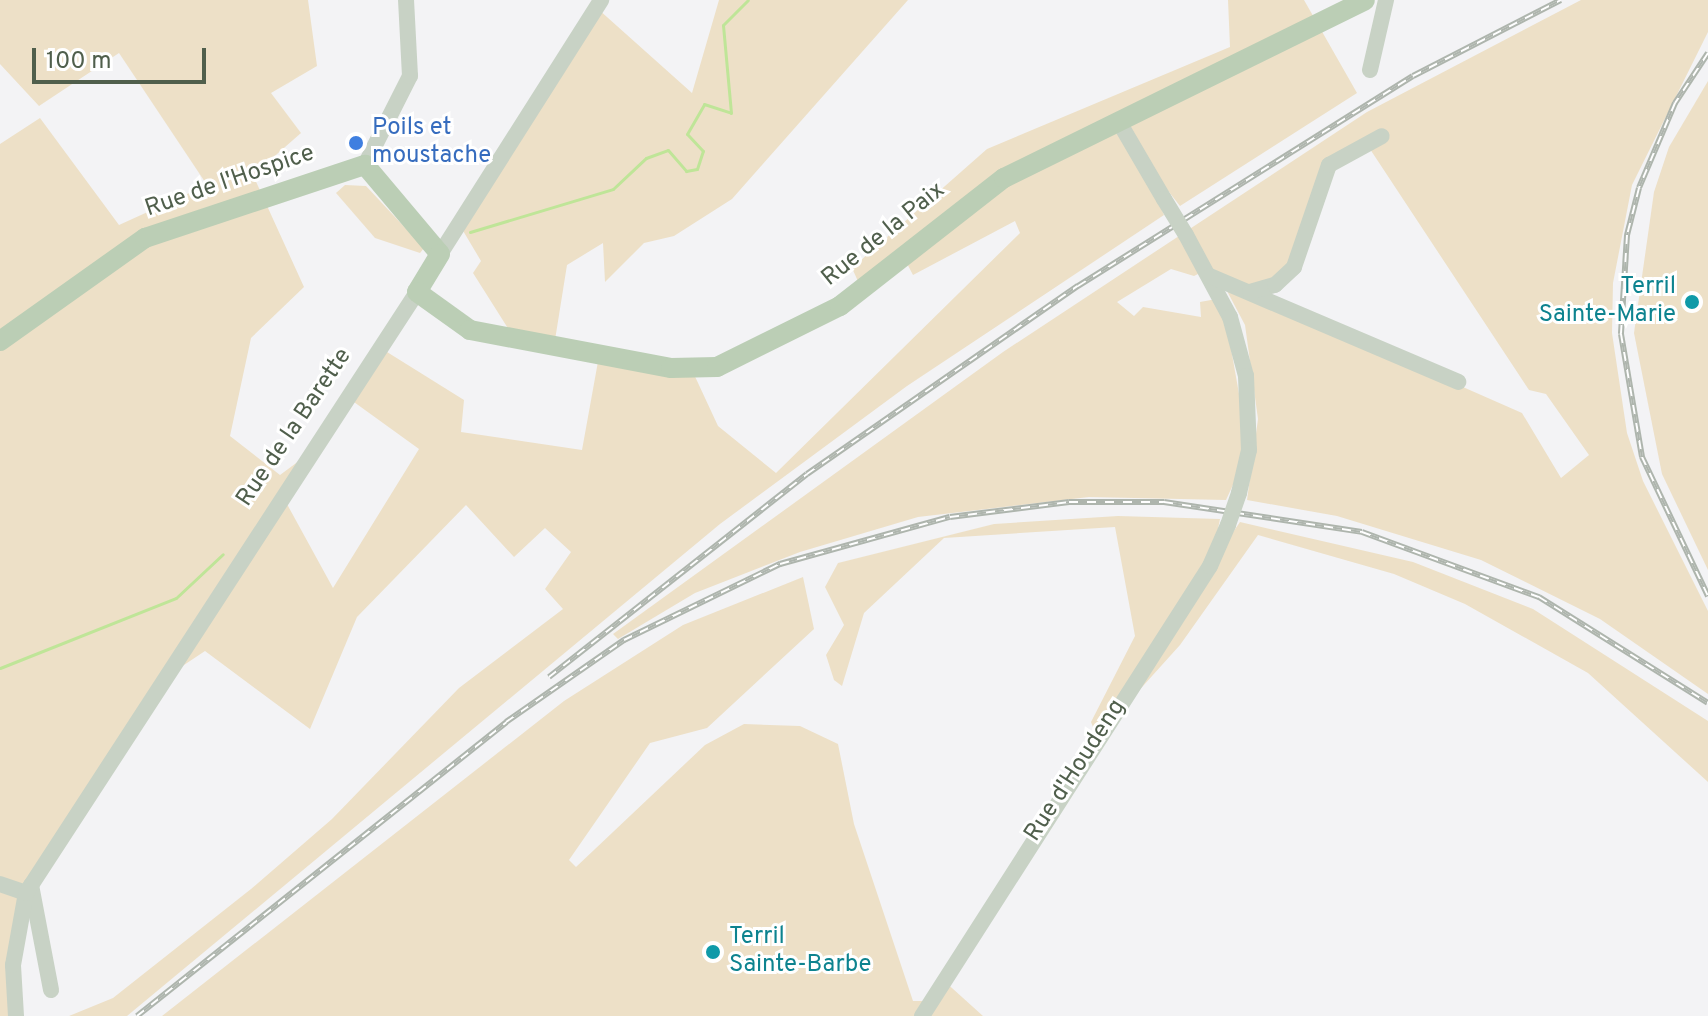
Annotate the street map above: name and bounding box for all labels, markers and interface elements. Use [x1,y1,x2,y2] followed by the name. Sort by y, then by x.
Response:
[36,32,210,82] scale bar
[46,47,112,77] text: 100 m
[372,115,491,171] place label: Poils et moustache
[347,134,365,152] marker: Poils et moustache
[142,140,318,224] street label: Rue de l'Hospice
[817,177,951,293] street label: Rue de la Paix
[1539,274,1676,330] place label: Terril Sainte-Marie
[1683,293,1701,311] marker: Terril Sainte-Marie
[231,343,359,513] street label: Rue de la Barette
[1019,694,1133,848] street label: Rue d'Houdeng
[729,924,871,980] place label: Terril Sainte-Barbe
[704,943,722,961] marker: Terril Sainte-Barbe

